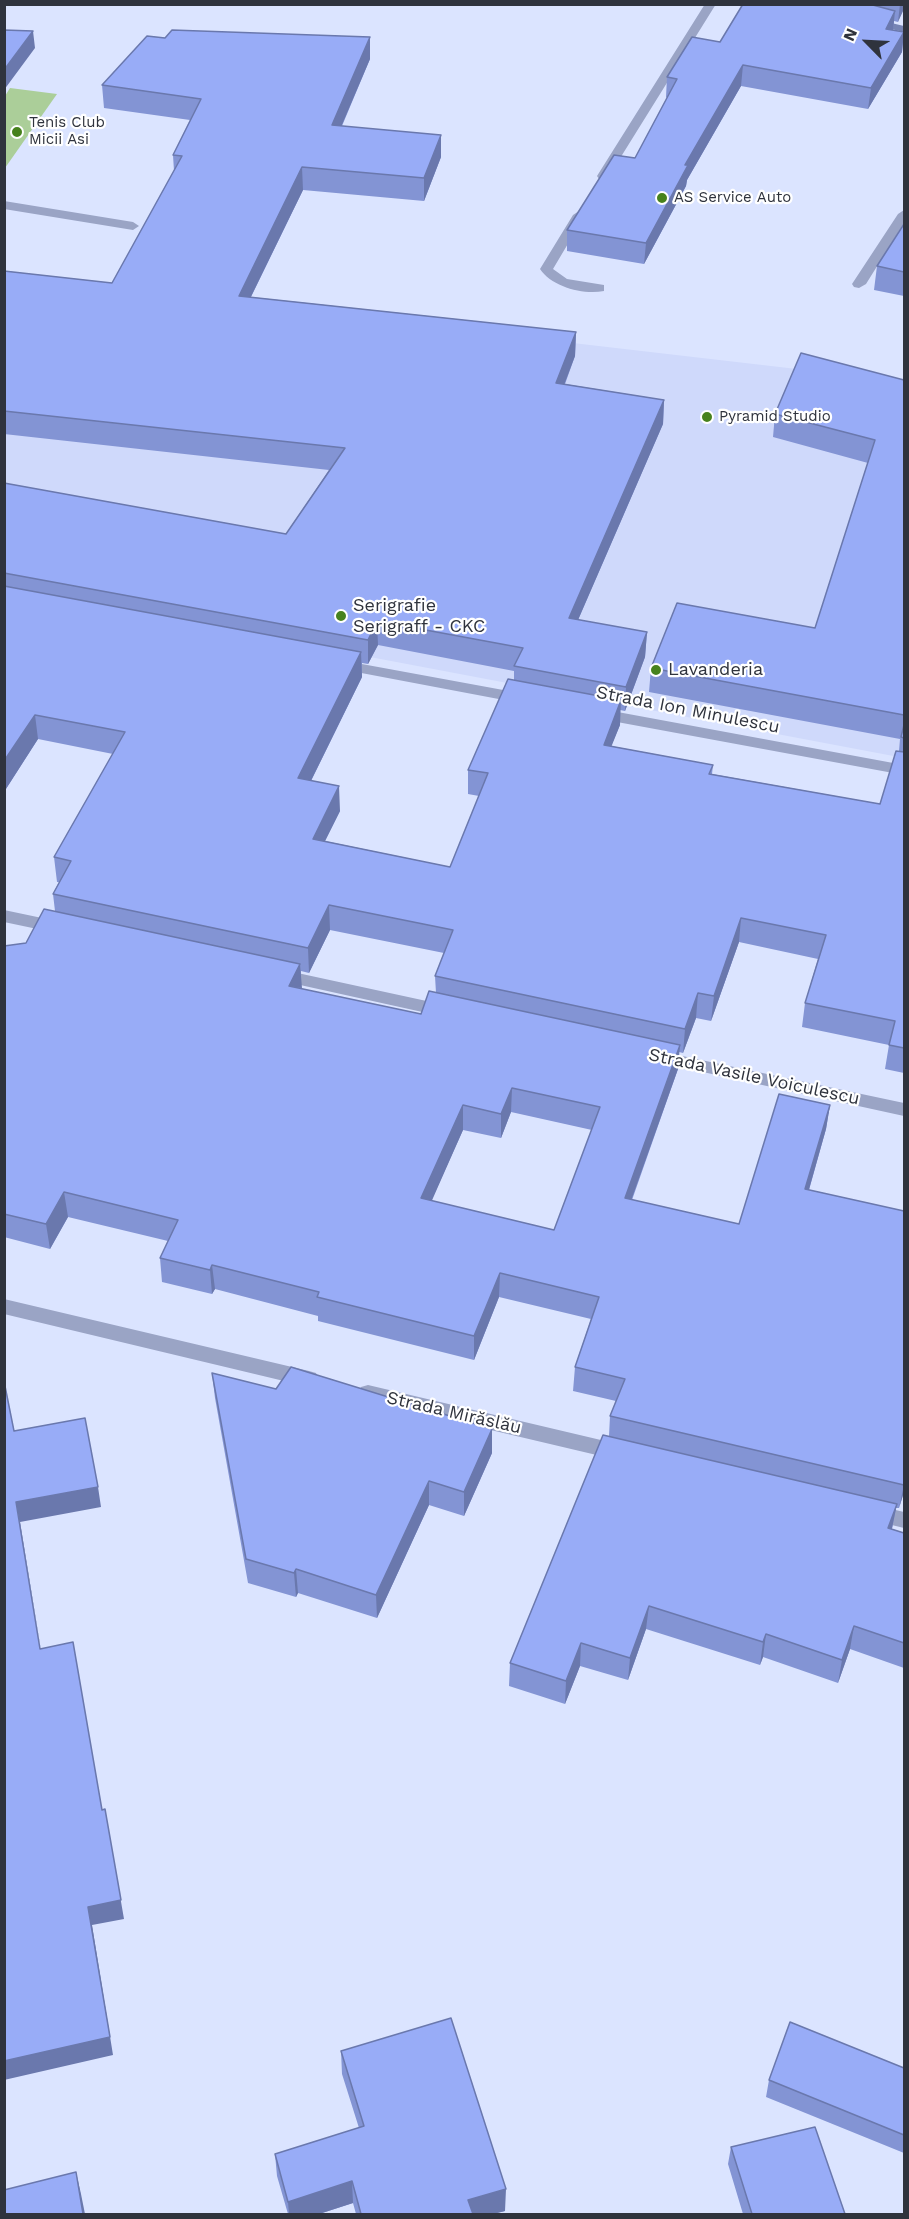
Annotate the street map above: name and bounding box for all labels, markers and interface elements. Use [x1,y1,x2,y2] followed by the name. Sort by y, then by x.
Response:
[837,12,897,72] north arrow
[839,25,861,44] text: N
[29,114,105,149] place label: Tenis Club Micii Asi
[10,125,24,139] marker: Tenis Club Micii Asi
[674,189,791,207] place label: AS Service Auto
[655,191,669,205] marker: AS Service Auto
[719,408,831,426] place label: Pyramid Studio
[700,410,714,424] marker: Pyramid Studio
[353,595,485,638] place label: Serigrafie Serigraff - CKC
[334,609,348,623] marker: Serigrafie Serigraff - CKC
[668,659,763,681] place label: Lavanderia
[649,663,663,677] marker: Lavanderia
[595,682,781,738] street label: Strada Ion Minulescu
[646,1044,862,1110] street label: Strada Vasile Voiculescu
[384,1387,524,1439] street label: Strada Mirăslău

